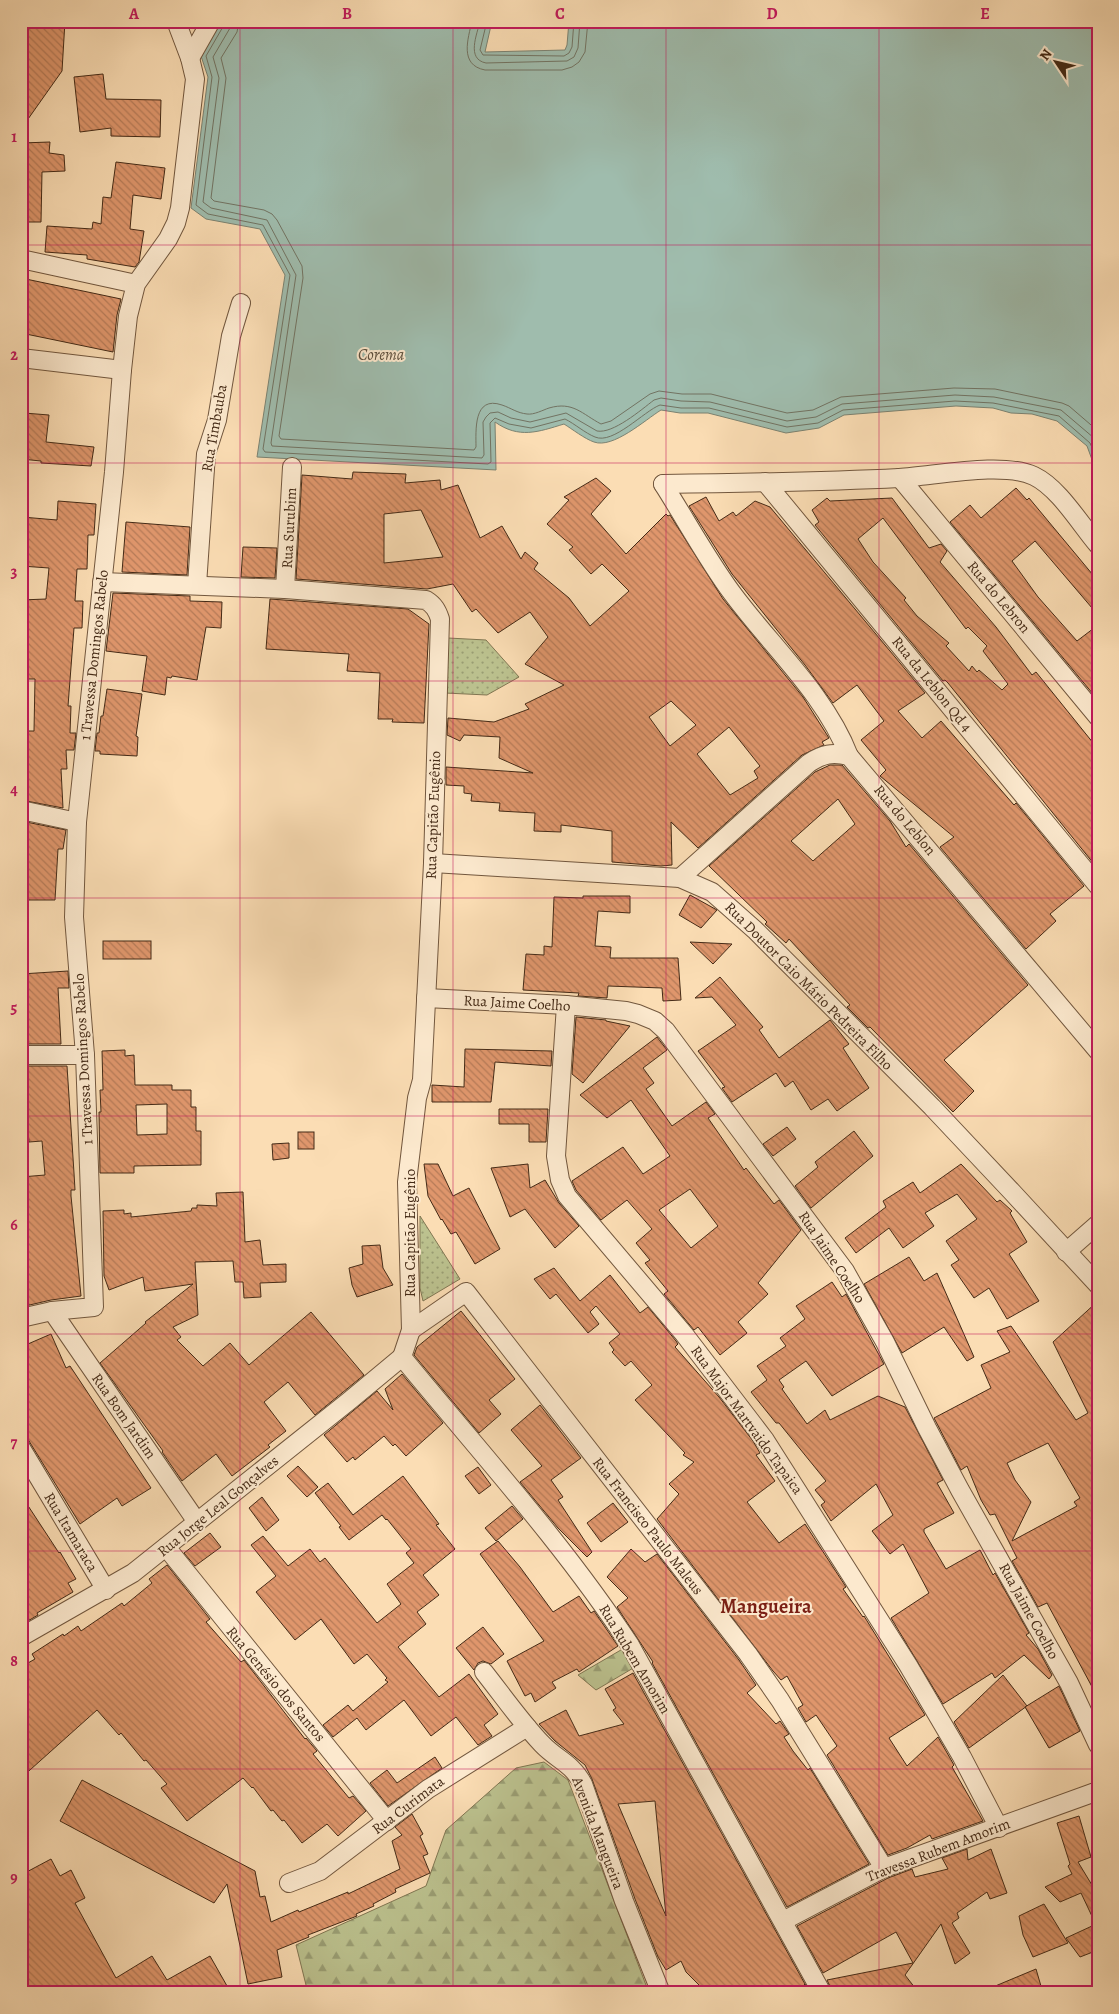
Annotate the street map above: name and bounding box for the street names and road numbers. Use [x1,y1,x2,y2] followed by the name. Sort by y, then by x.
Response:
[196,383,232,473] street label: Rua Timbauba
[277,486,301,569] street label: Rua Surubim
[963,557,1035,637] street label: Rua do Lebron
[75,569,113,741] street label: 1 Travessa Domingos Rabelo
[887,632,977,736] street label: Rua da Leblon Qd 4
[421,750,445,880] street label: Rua Capitão Eugênio
[870,780,940,860] street label: Rua do Leblon
[721,898,897,1074] street label: Rua Doutor Caio Mário Pedreira Filho
[69,973,97,1145] street label: 1 Travessa Domingos Rabelo
[463,990,571,1016] street label: Rua Jaime Coelho
[400,1169,420,1297] street label: Rua Capitão Eugênio
[794,1207,870,1307] street label: Rua Jaime Coelho
[686,1342,808,1498] street label: Rua Major Martvaido Tapaica
[87,1369,161,1463] street label: Rua Bom Jardim
[153,1451,283,1561] street label: Rua Jorge Leal Gonçalves
[588,1453,708,1599] street label: Rua Francisco Paulo Maleus
[39,1489,103,1575] street label: Rua Itamaraca
[994,1559,1064,1663] street label: Rua Jaime Coelho
[594,1601,676,1718] street label: Rua Rubem Amorim
[222,1622,330,1746] street label: Rua Genésio dos Santos
[368,1771,448,1839] street label: Rua Curimata
[567,1773,629,1892] street label: Avenida Mangueira
[863,1813,1013,1887] street label: Travessa Rubem Amorim

